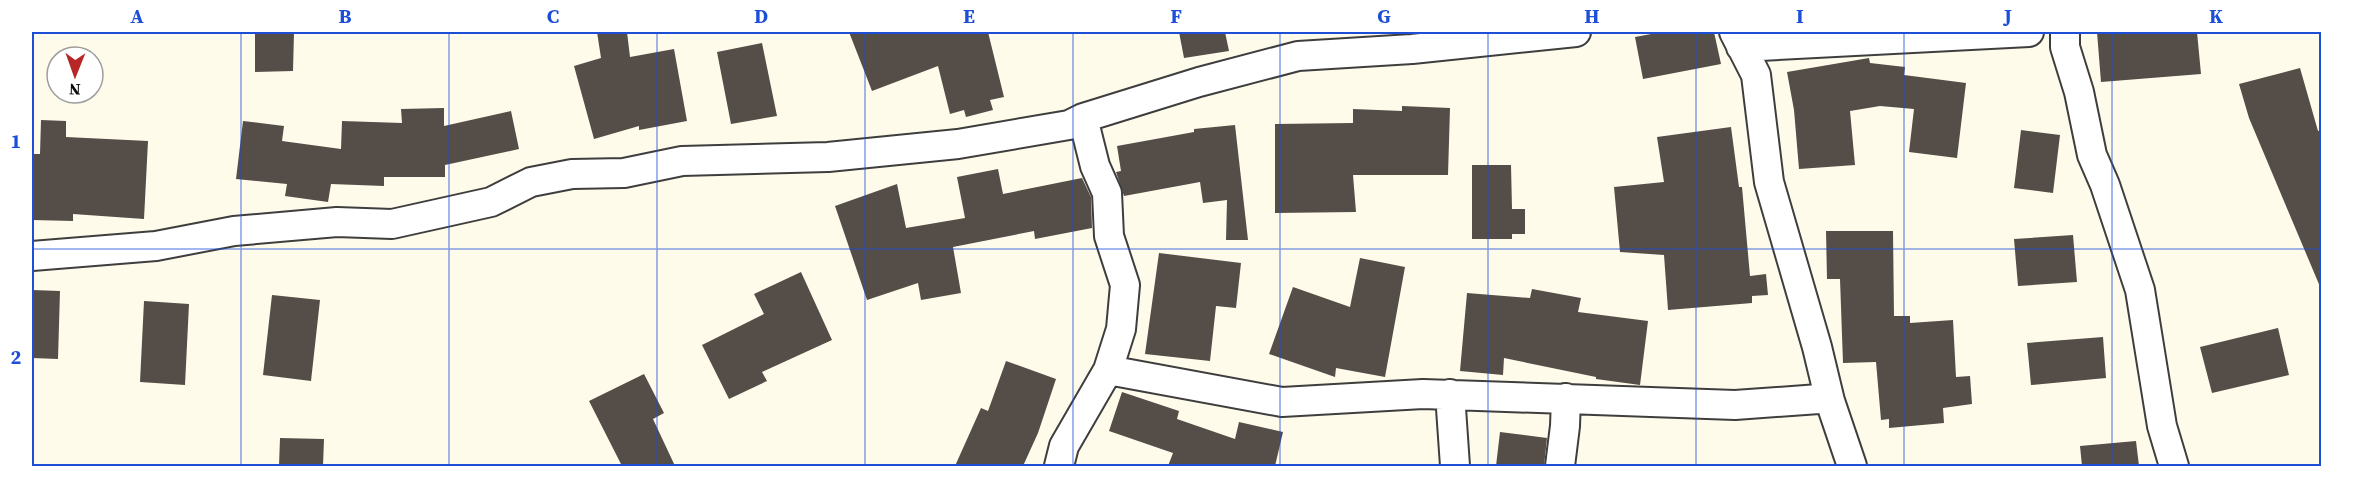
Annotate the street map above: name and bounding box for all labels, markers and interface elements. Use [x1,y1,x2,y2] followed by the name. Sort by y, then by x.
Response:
[130,2,144,30] text: A
[338,2,352,30] text: B
[547,2,559,30] text: C
[754,2,768,30] text: D
[963,2,975,30] text: E
[1170,2,1182,30] text: F
[1377,2,1391,30] text: G
[1584,2,1600,30] text: H
[1796,2,1804,30] text: I
[2002,2,2012,30] text: J
[2209,2,2223,30] text: K
[45,45,105,105] north arrow
[68,79,81,101] text: N
[11,127,21,155] text: 1
[11,343,22,371] text: 2

